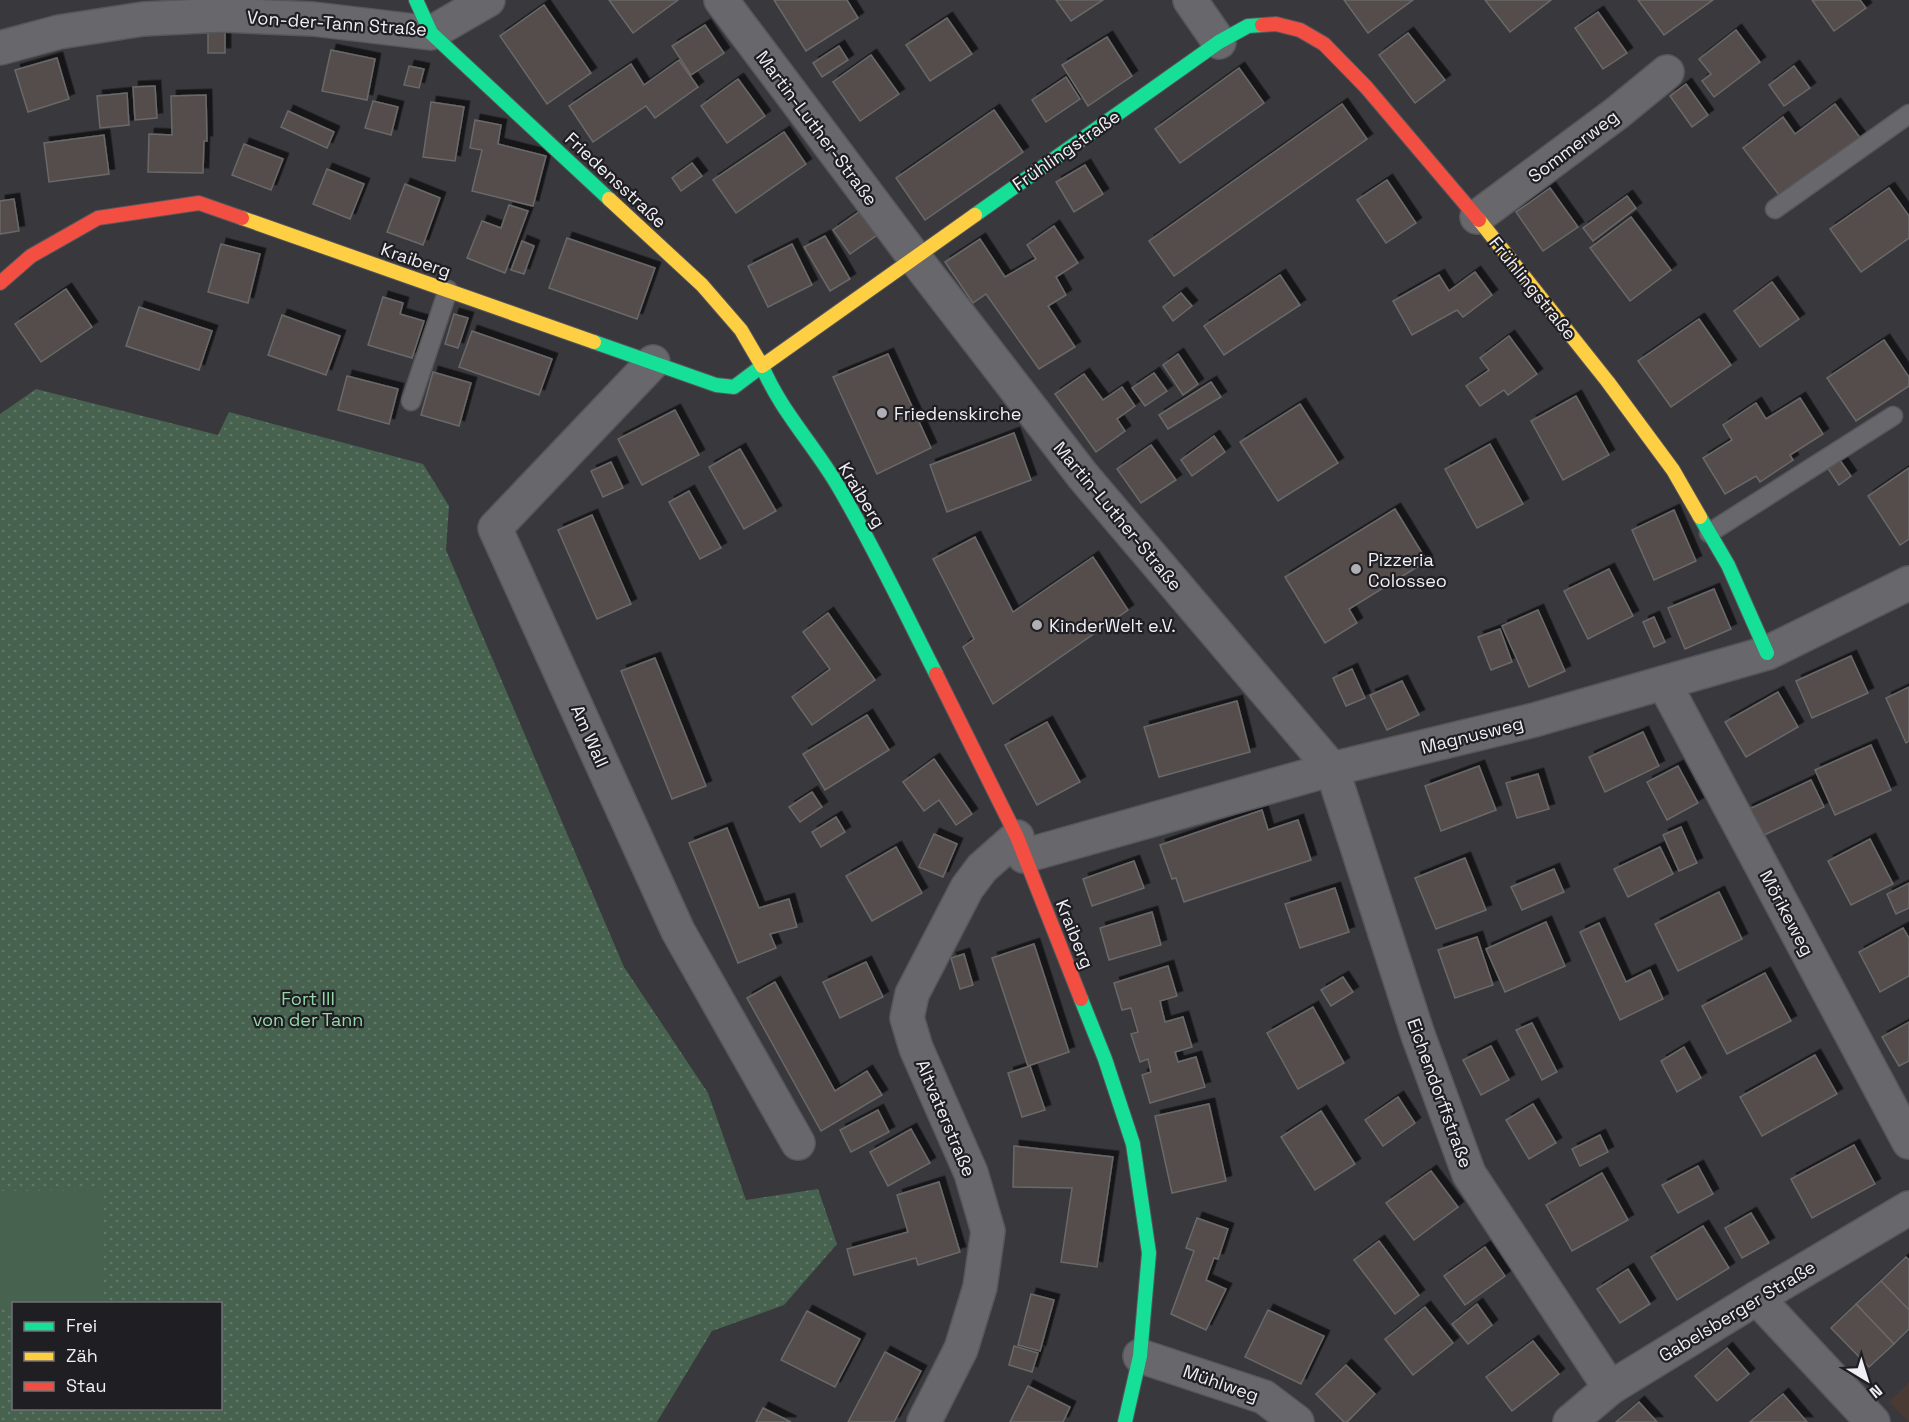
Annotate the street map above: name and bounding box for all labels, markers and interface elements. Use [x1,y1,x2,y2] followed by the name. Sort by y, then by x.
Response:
[246,5,428,41] street label: Von-der-Tann Straße
[751,46,883,210] street label: Martin-Luther-Straße
[1008,104,1124,196] street label: Frühlingstraße
[1523,105,1623,187] street label: Sommerweg
[560,127,672,233] street label: Friedensstraße
[1484,232,1582,344] street label: Frühlingstraße
[378,237,454,283] street label: Kraiberg
[894,402,1021,425] place label: Friedenskirche
[875,406,889,420] marker: Friedenskirche
[1049,437,1187,595] street label: Martin-Luther-Straße
[833,458,891,532] street label: Kraiberg
[1368,548,1447,592] place label: Pizzeria Colosseo
[1349,562,1363,576] marker: Pizzeria Colosseo
[1049,614,1176,637] place label: KinderWelt e.V.
[1030,618,1044,632] marker: KinderWelt e.V.
[566,701,614,771] street label: Am Wall
[1418,711,1526,759] street label: Magnusweg
[1755,866,1819,960] street label: Mörikeweg
[1051,896,1099,972] street label: Kraiberg
[253,987,363,1031] park label: Fort III von der Tann
[1402,1015,1478,1171] street label: Eichendorffstraße
[911,1056,981,1180] street label: Altvaterstraße
[1654,1255,1820,1367] street label: Gabelsberger Straße
[12,1302,222,1410] legend
[66,1314,97,1337] text: Frei
[66,1344,98,1367] text: Zäh
[1837,1350,1897,1410] north arrow
[1180,1359,1262,1407] street label: Mühlweg
[66,1374,106,1397] text: Stau
[1865,1380,1887,1403] text: N

